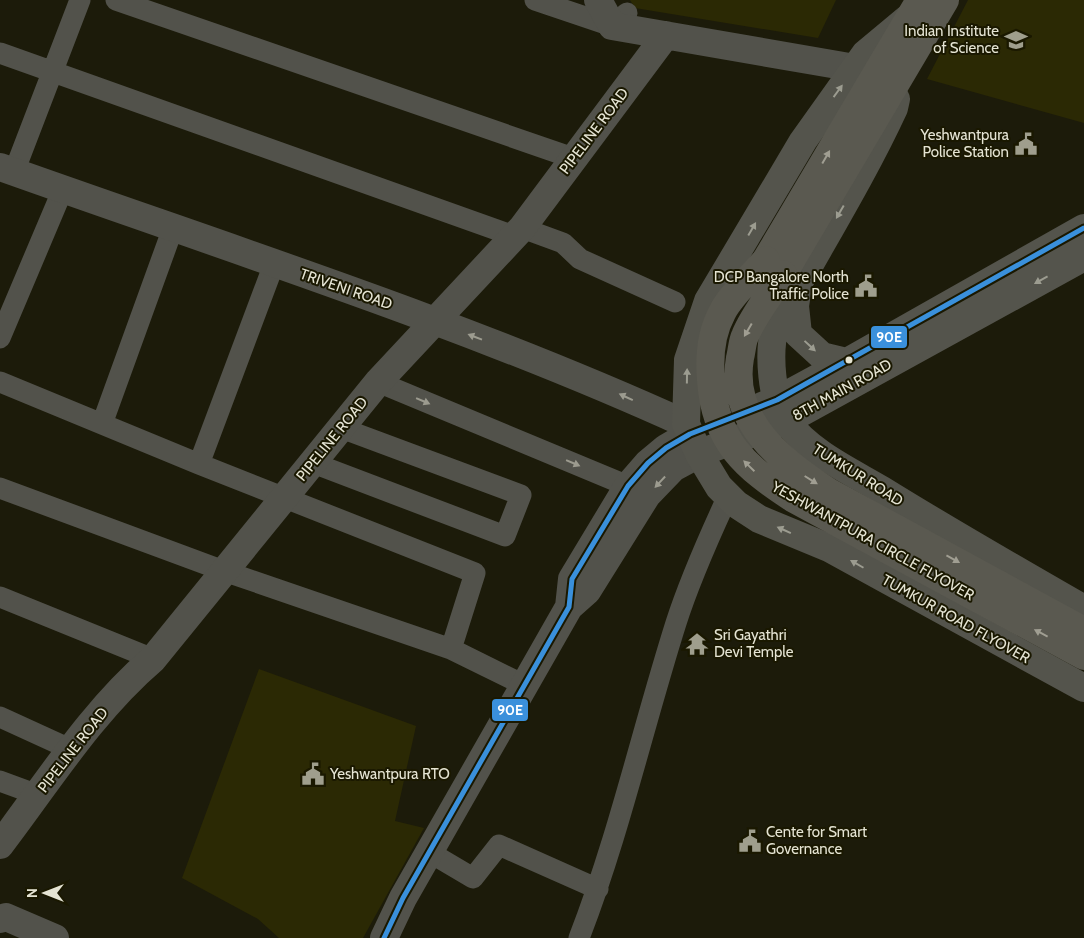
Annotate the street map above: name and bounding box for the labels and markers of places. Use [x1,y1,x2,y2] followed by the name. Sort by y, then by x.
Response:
[904,22,999,57] place label: Indian Institute of Science
[1003,27,1029,53] school or university icon: Indian Institute of Science
[919,126,1010,161] place label: Yeshwantpura Police Station
[1013,131,1039,157] public building icon: Yeshwantpura Police Station
[714,268,849,303] place label: DCP Bangalore North Traffic Police
[853,273,879,299] public building icon: DCP Bangalore North Traffic Police
[844,355,854,365] unlabelled marker
[714,626,794,661] place label: Sri Gayathri Devi Temple
[684,631,710,657] temple icon: Sri Gayathri Devi Temple
[300,761,326,787] public building icon: Yeshwantpura RTO
[329,765,450,783] place label: Yeshwantpura RTO
[766,823,867,858] place label: Cente for Smart Governance
[737,828,763,854] public building icon: Cente for Smart Governance

